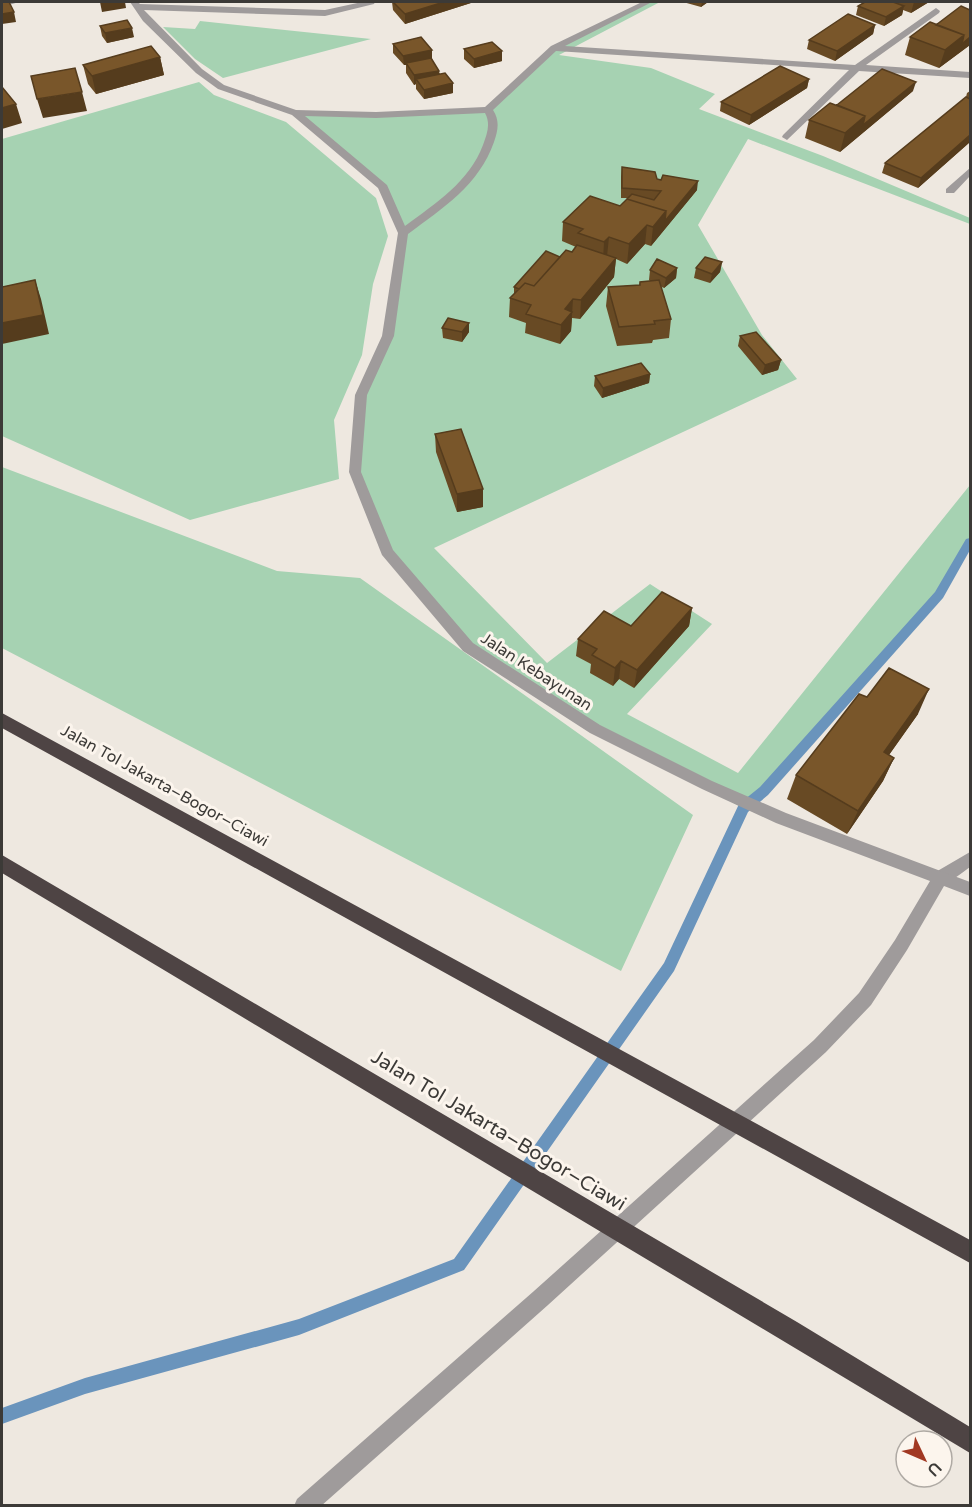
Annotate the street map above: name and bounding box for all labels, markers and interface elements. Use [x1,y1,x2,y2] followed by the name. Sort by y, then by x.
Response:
[477,628,596,715] street label: Jalan Kebayunan
[57,720,272,851] street label: Jalan Tol Jakarta–Bogor–Ciawi
[367,1045,630,1217] street label: Jalan Tol Jakarta–Bogor–Ciawi
[894,1429,954,1489] north arrow
[923,1457,945,1480] text: U

